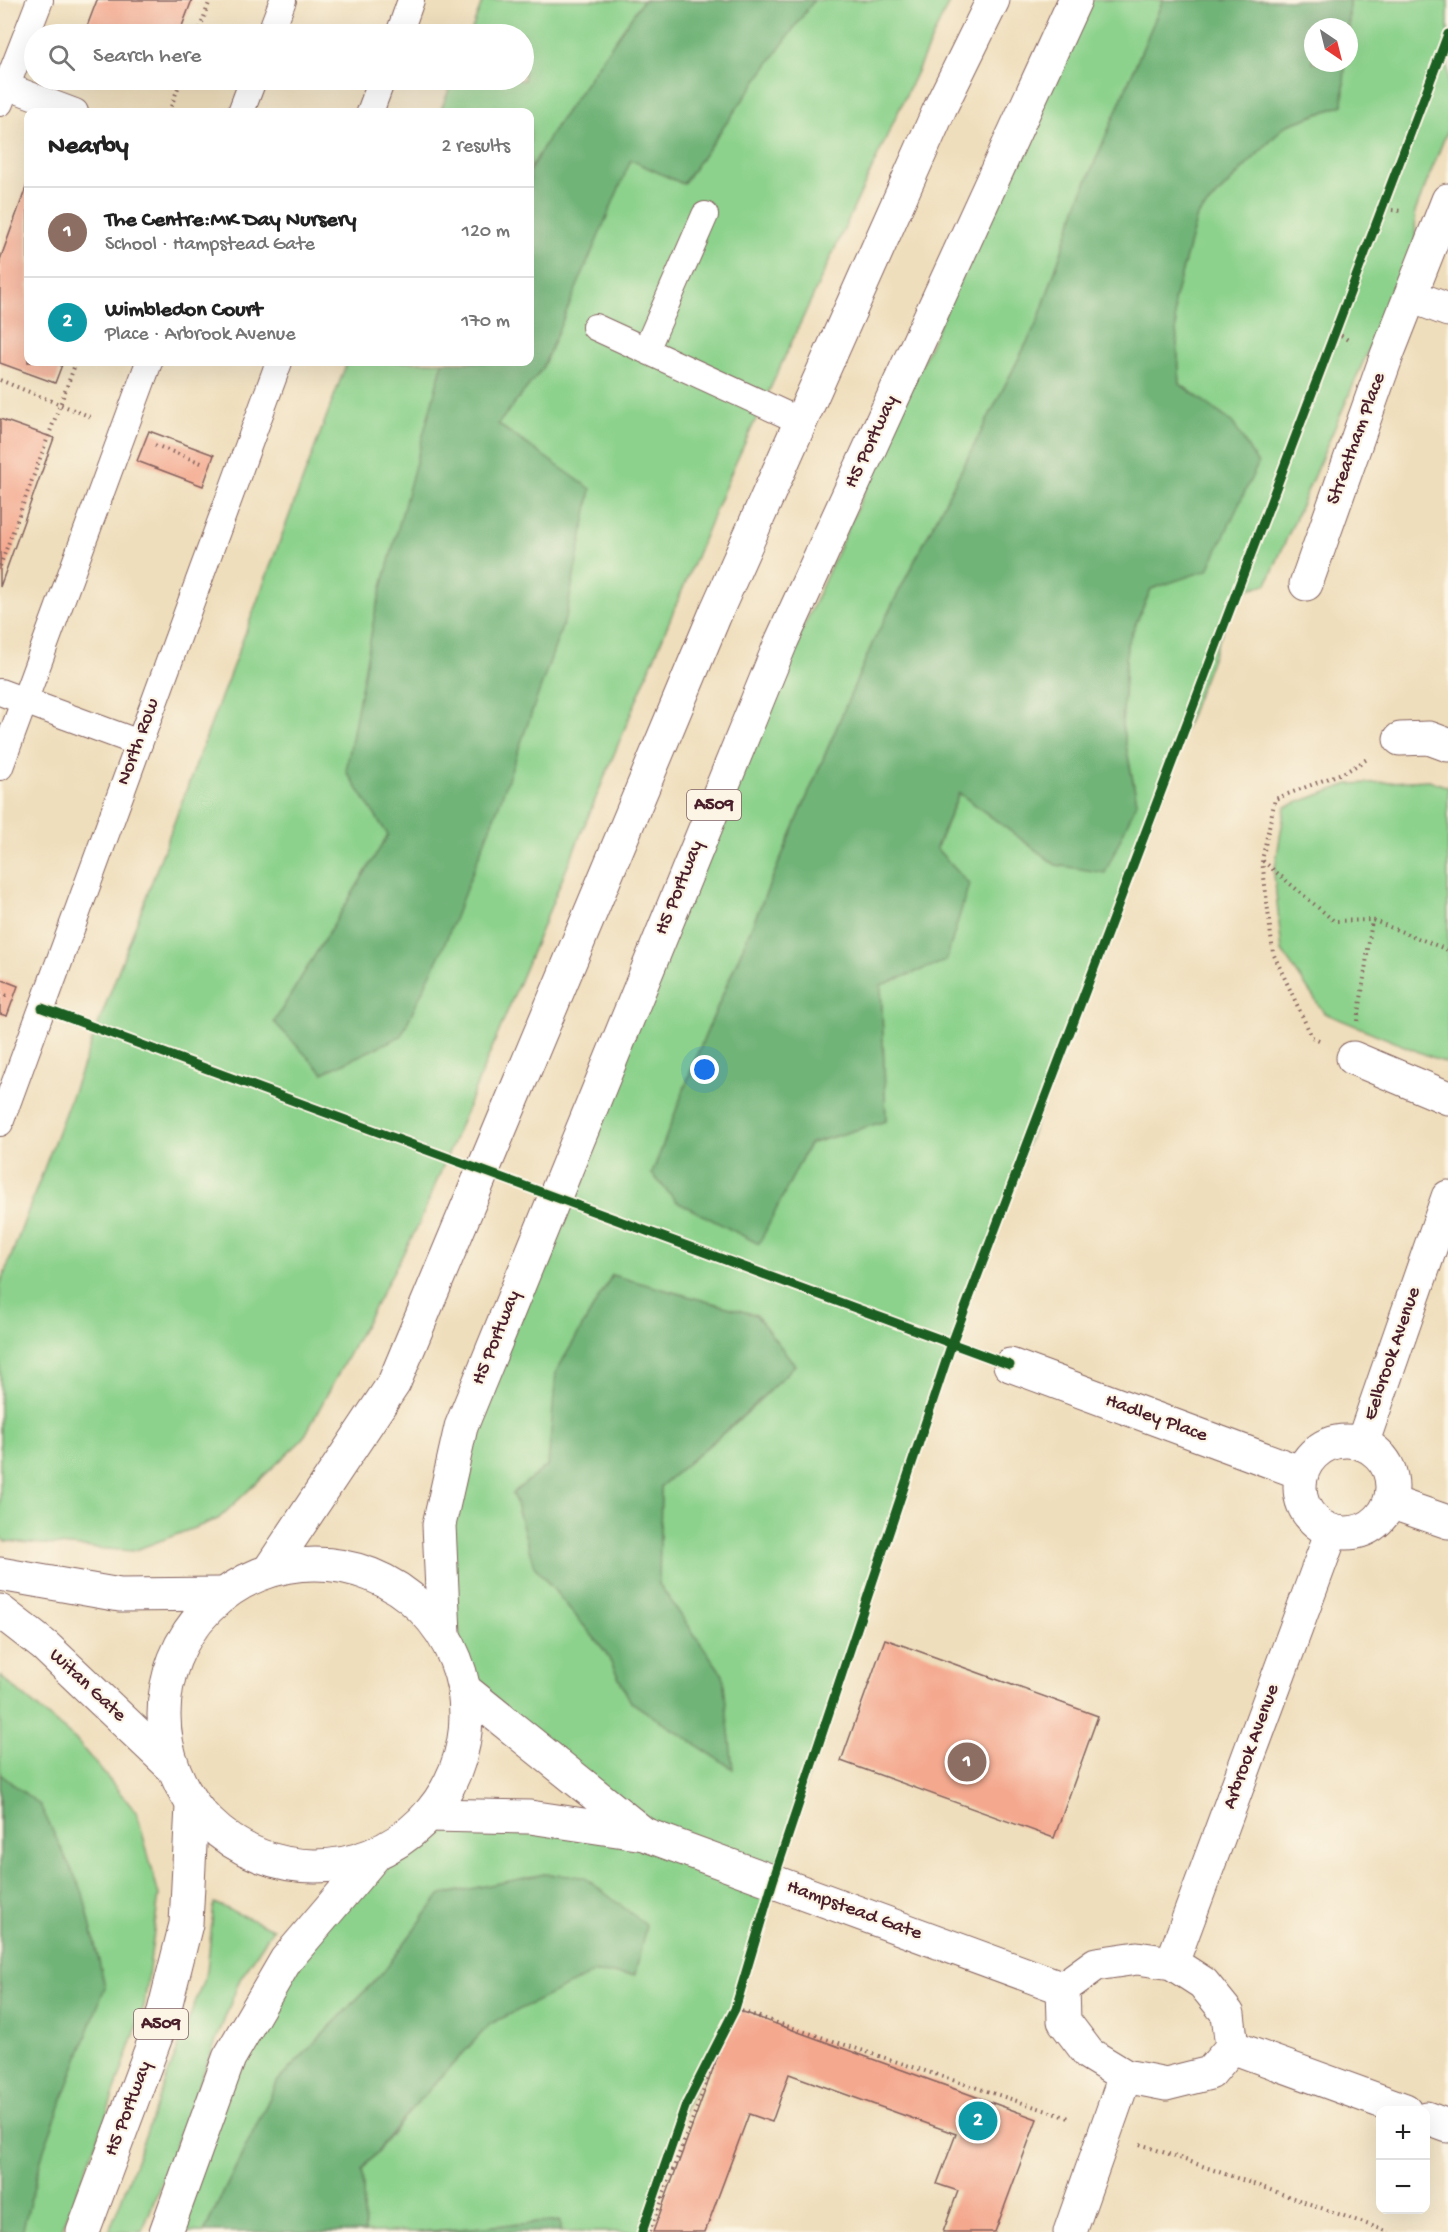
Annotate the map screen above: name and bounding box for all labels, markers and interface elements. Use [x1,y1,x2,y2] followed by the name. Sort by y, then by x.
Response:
[1304,18,1358,72] north arrow
[24,24,534,90] search box
[45,41,78,74] icon: search
[93,44,201,70] text: Search here
[48,132,129,163] text: Nearby
[441,136,510,159] text: 2 results
[105,208,356,234] text: The Centre:MK Day Nursery
[63,221,72,244] text: 1
[462,221,510,244] text: 120 m
[105,234,315,257] text: School · Hampstead Gate
[105,298,262,324] text: Wimbledon Court
[63,311,72,334] text: 2
[461,311,510,334] text: 170 m
[105,324,296,347] text: Place · Arbrook Avenue
[1322,369,1392,508] street label: Streatham Place
[840,392,904,492] street label: H5 Portway
[113,695,165,788] street label: North Row
[687,790,741,820] road number: A509
[651,837,709,939] street label: H5 Portway
[690,1055,719,1084] your location
[1359,1284,1427,1424] street label: Eelbrook Avenue
[468,1287,526,1389] street label: H5 Portway
[1102,1390,1211,1448] street label: Hadley Place
[44,1644,131,1728] street label: Witan Gate
[1219,1681,1285,1813] street label: Arbrook Avenue
[948,1740,986,1784] pin: 1
[783,1876,925,1946] street label: Hampstead Gate
[134,2009,188,2039] road number: A509
[100,2058,158,2160] street label: H5 Portway
[958,2098,998,2144] pin: 2
[1376,2106,1430,2214] map controls
[1376,2106,1430,2160] button: +
[1376,2160,1430,2214] button: −

